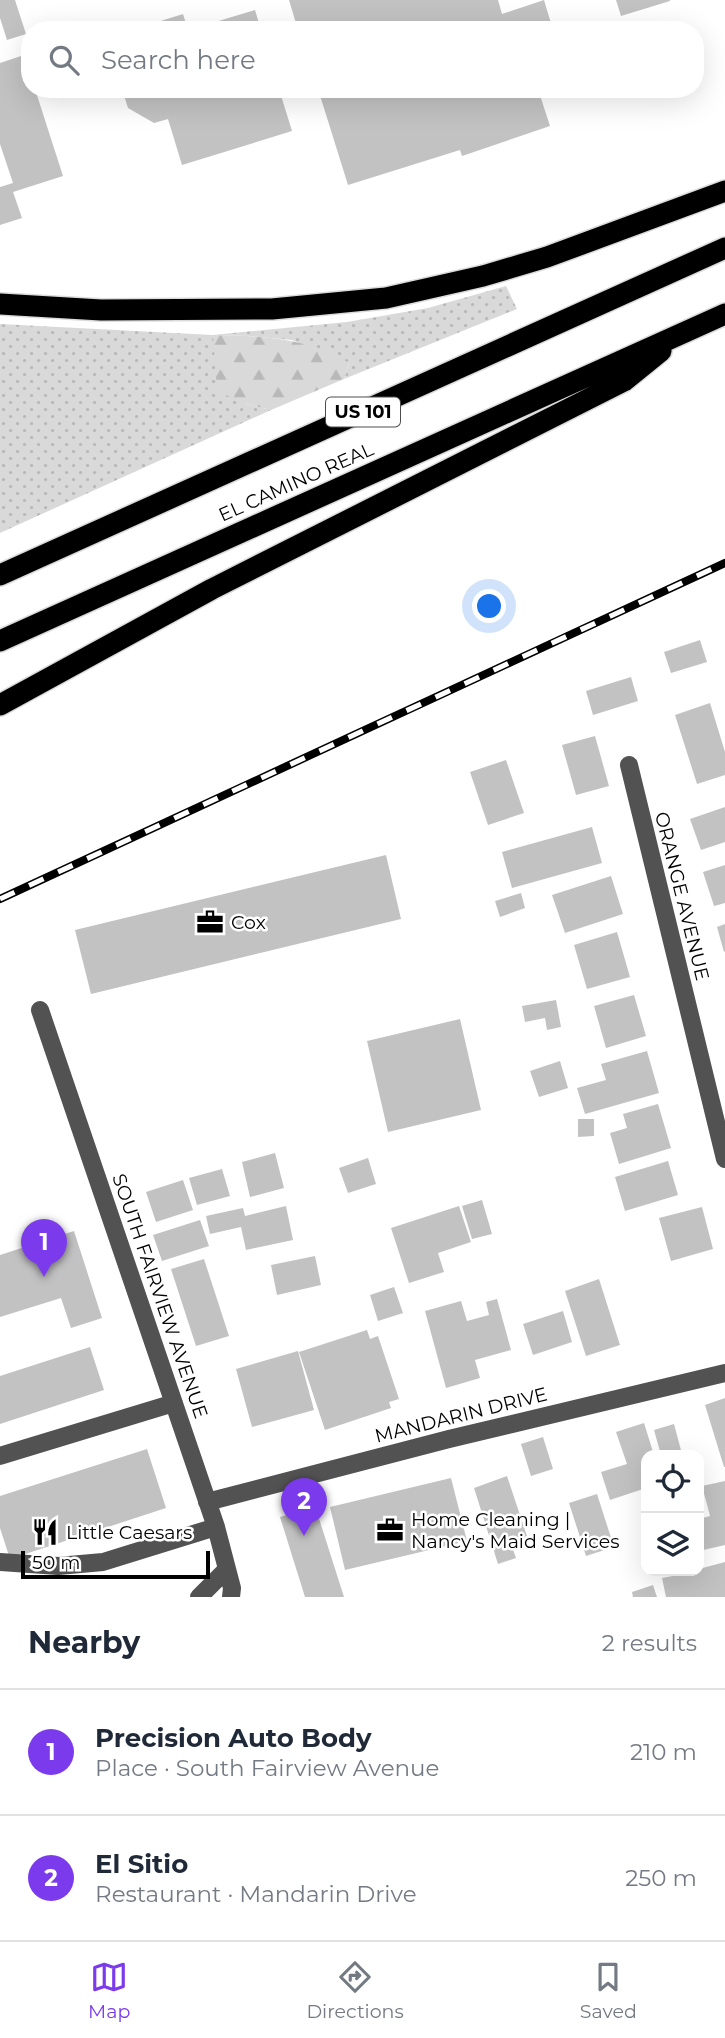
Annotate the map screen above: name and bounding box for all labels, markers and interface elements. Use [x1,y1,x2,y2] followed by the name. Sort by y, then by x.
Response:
[21,21,704,98] search box
[45,41,83,79] icon: search
[101,44,256,76] text: Search here
[326,398,400,426] road number: US 101
[215,437,378,527] street label: EL CAMINO REAL
[472,589,506,623] your location
[650,809,714,983] street label: ORANGE AVENUE
[195,907,225,937] office icon: Cox
[231,911,266,934] place label: Cox
[107,1171,213,1421] street label: SOUTH FAIRVIEW AVENUE
[21,1219,67,1277] pin: 1
[372,1382,550,1448] street label: MANDARIN DRIVE
[641,1450,704,1576] map controls
[641,1450,704,1513] button: locate
[281,1478,327,1536] pin: 2
[411,1508,620,1553] place label: Home Cleaning | Nancy's Maid Services
[641,1513,704,1576] button: layers
[375,1515,405,1545] office icon: Home Cleaning | Nancy's Maid Services
[30,1517,60,1547] restaurant icon: Little Caesars
[66,1521,192,1544] place label: Little Caesars
[21,1548,210,1580] scale bar
[32,1551,80,1574] text: 50 m
[28,1624,140,1661] text: Nearby
[602,1629,697,1657] text: 2 results
[95,1722,371,1754] text: Precision Auto Body
[46,1738,56,1766] text: 1
[630,1738,697,1766] text: 210 m
[95,1754,439,1782] text: Place · South Fairview Avenue
[95,1848,188,1880] text: El Sitio
[44,1864,58,1892] text: 2
[625,1864,697,1892] text: 250 m
[95,1880,417,1908] text: Restaurant · Mandarin Drive
[88,1958,130,2023] tab: Map
[306,1958,404,2023] tab: Directions
[580,1958,637,2023] tab: Saved

